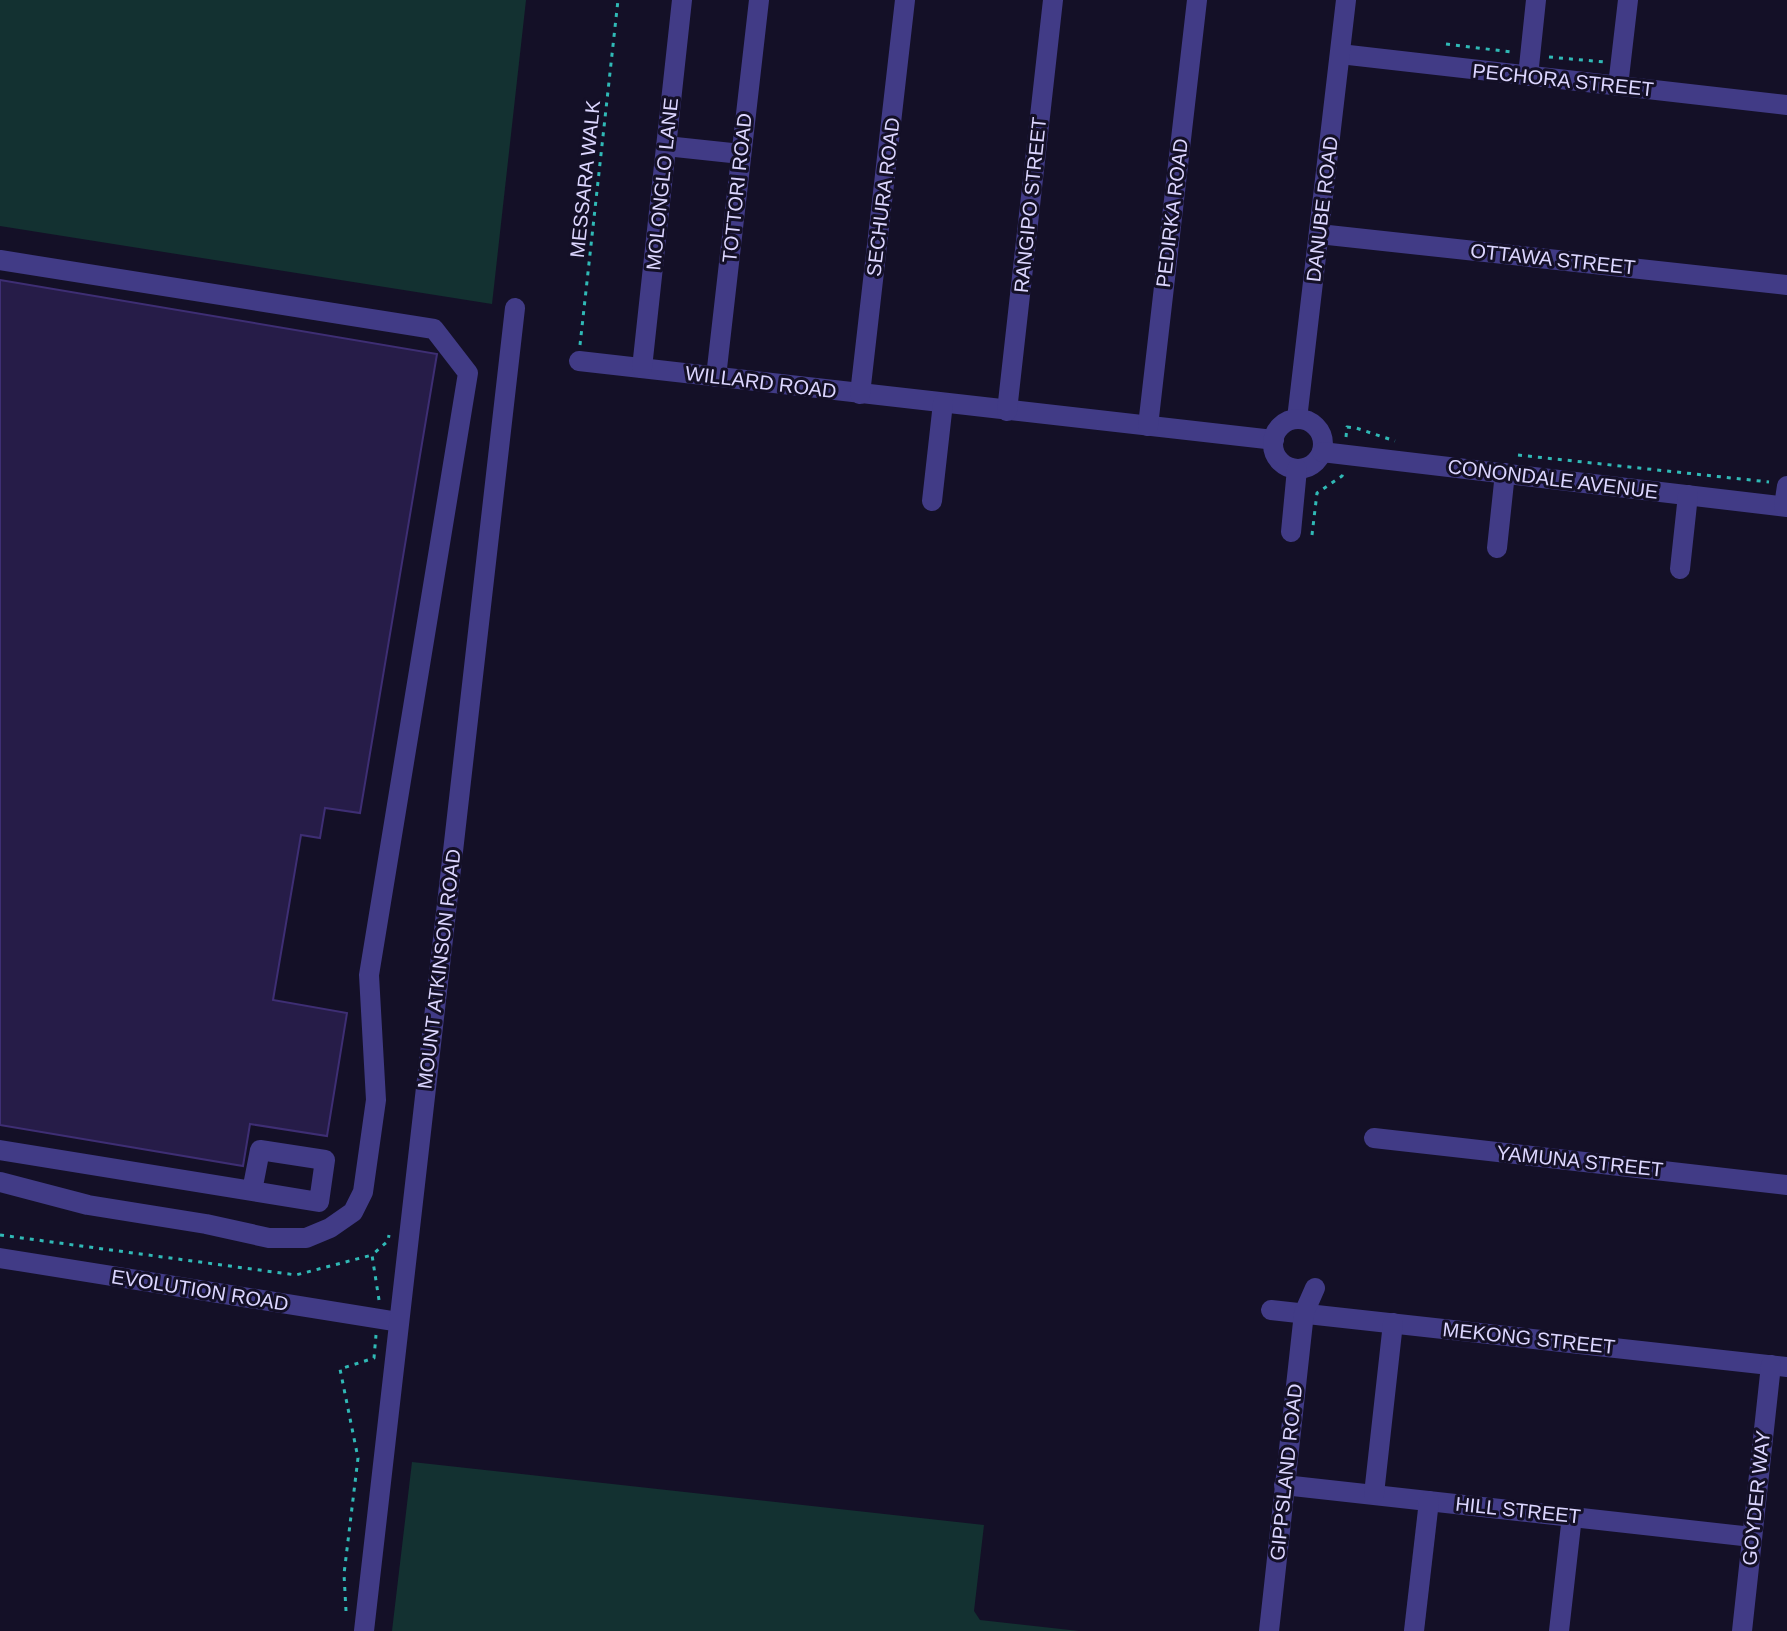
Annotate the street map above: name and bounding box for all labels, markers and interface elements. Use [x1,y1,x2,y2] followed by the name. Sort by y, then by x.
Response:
[1471,60,1655,100] street label: PECHORA STREET
[642,97,682,271] street label: MOLONGLO LANE
[566,99,604,259] street label: MESSARA WALK
[718,112,756,264] street label: TOTTORI ROAD
[862,116,904,278] street label: SECHURA ROAD
[1010,116,1050,294] street label: RANGIPO STREET
[1302,135,1342,283] street label: DANUBE ROAD
[1152,137,1192,289] street label: PEDIRKA ROAD
[1469,239,1637,279] street label: OTTAWA STREET
[684,362,838,402] street label: WILLARD ROAD
[1446,455,1660,503] street label: CONONDALE AVENUE
[413,848,465,1090] street label: MOUNT ATKINSON ROAD
[1496,1141,1664,1181] street label: YAMUNA STREET
[110,1265,290,1315] street label: EVOLUTION ROAD
[1442,1318,1616,1358] street label: MEKONG STREET
[1266,1382,1306,1562] street label: GIPPSLAND ROAD
[1738,1429,1774,1567] street label: GOYDER WAY
[1454,1492,1582,1528] street label: HILL STREET

